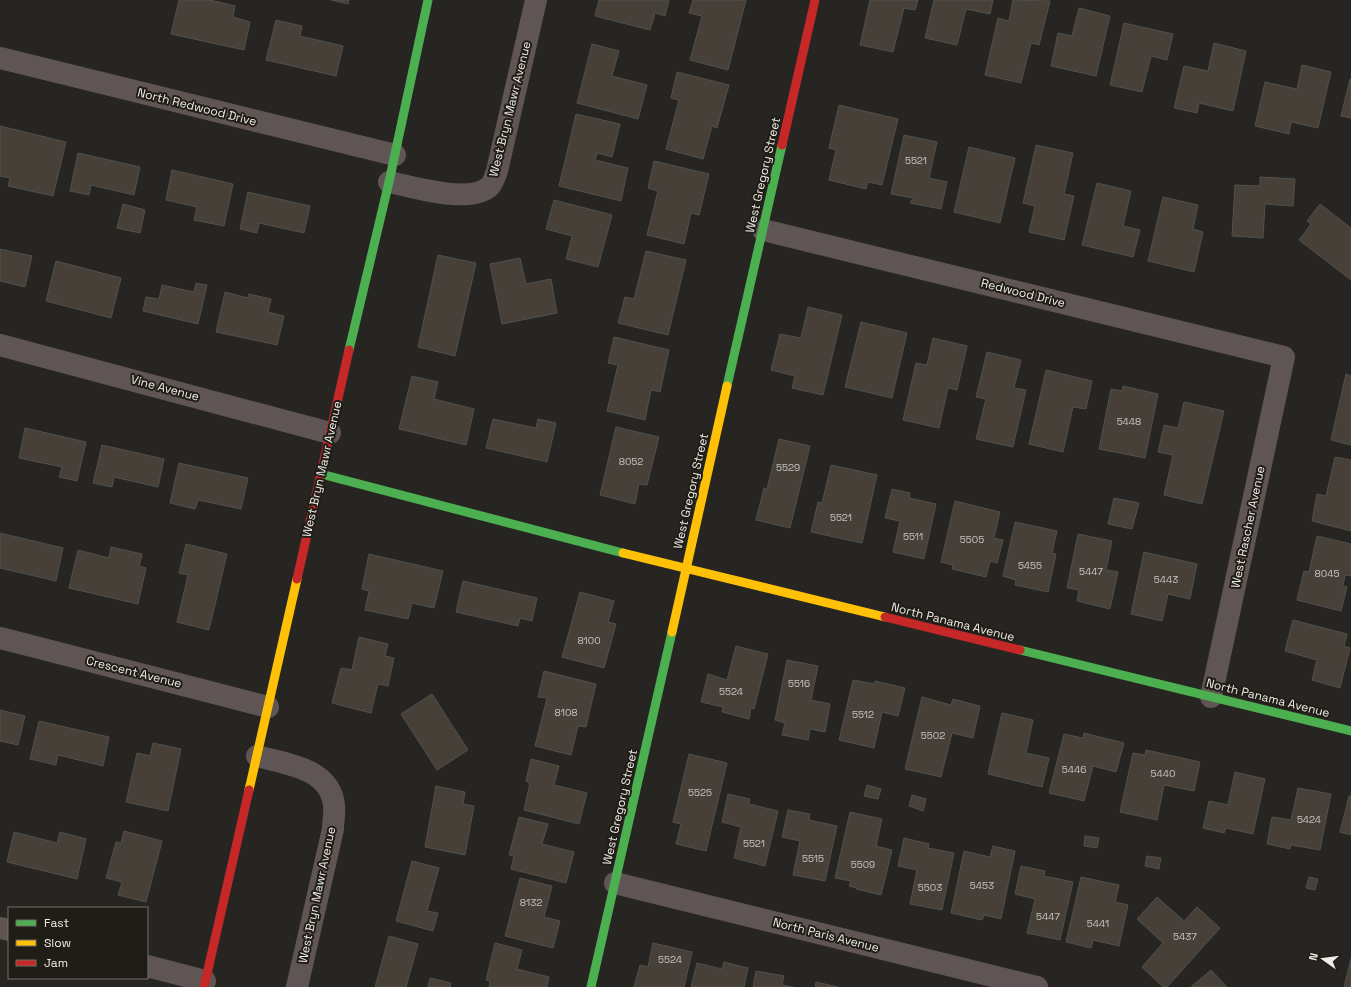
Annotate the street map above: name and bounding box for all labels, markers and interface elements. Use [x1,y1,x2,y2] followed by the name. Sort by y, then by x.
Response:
[485,40,535,178] street label: West Bryn Mawr Avenue
[136,84,258,130] street label: North Redwood Drive
[742,116,784,234] street label: West Gregory Street
[905,154,927,167] house number: 5521
[979,275,1067,311] street label: Redwood Drive
[129,371,201,405] street label: Vine Avenue
[299,399,345,539] street label: West Bryn Mawr Avenue
[1117,415,1141,428] house number: 5448
[670,432,712,550] street label: West Gregory Street
[619,455,643,468] house number: 8052
[776,461,800,474] house number: 5529
[1227,464,1269,590] street label: West Rascher Avenue
[830,511,852,524] house number: 5521
[903,530,923,543] house number: 5511
[960,533,984,546] house number: 5505
[1018,559,1042,572] house number: 5455
[1079,565,1103,578] house number: 5447
[1315,567,1339,580] house number: 8045
[1154,573,1178,586] house number: 5443
[890,599,1016,645] street label: North Panama Avenue
[577,634,601,647] house number: 8100
[85,652,183,692] street label: Crescent Avenue
[1205,675,1331,721] street label: North Panama Avenue
[788,677,810,690] house number: 5516
[719,685,743,698] house number: 5524
[554,706,578,719] house number: 8108
[852,708,874,721] house number: 5512
[921,729,945,742] house number: 5502
[599,748,641,866] street label: West Gregory Street
[1062,763,1086,776] house number: 5446
[1151,767,1175,780] house number: 5440
[688,786,712,799] house number: 5525
[1297,813,1321,826] house number: 5424
[295,825,339,965] street label: West Bryn Mawr Avenue
[743,837,765,850] house number: 5521
[802,852,824,865] house number: 5515
[851,858,875,871] house number: 5509
[970,879,994,892] house number: 5453
[918,881,942,894] house number: 5503
[520,896,542,909] house number: 8132
[8,907,148,979] legend
[1036,910,1060,923] house number: 5447
[771,914,881,956] street label: North Paris Avenue
[44,915,69,931] text: Fast
[1087,917,1109,930] house number: 5441
[1173,930,1197,943] house number: 5437
[44,935,71,951] text: Slow
[1303,939,1343,979] north arrow
[1306,951,1321,962] text: N
[658,953,682,966] house number: 5524
[44,955,68,971] text: Jam

